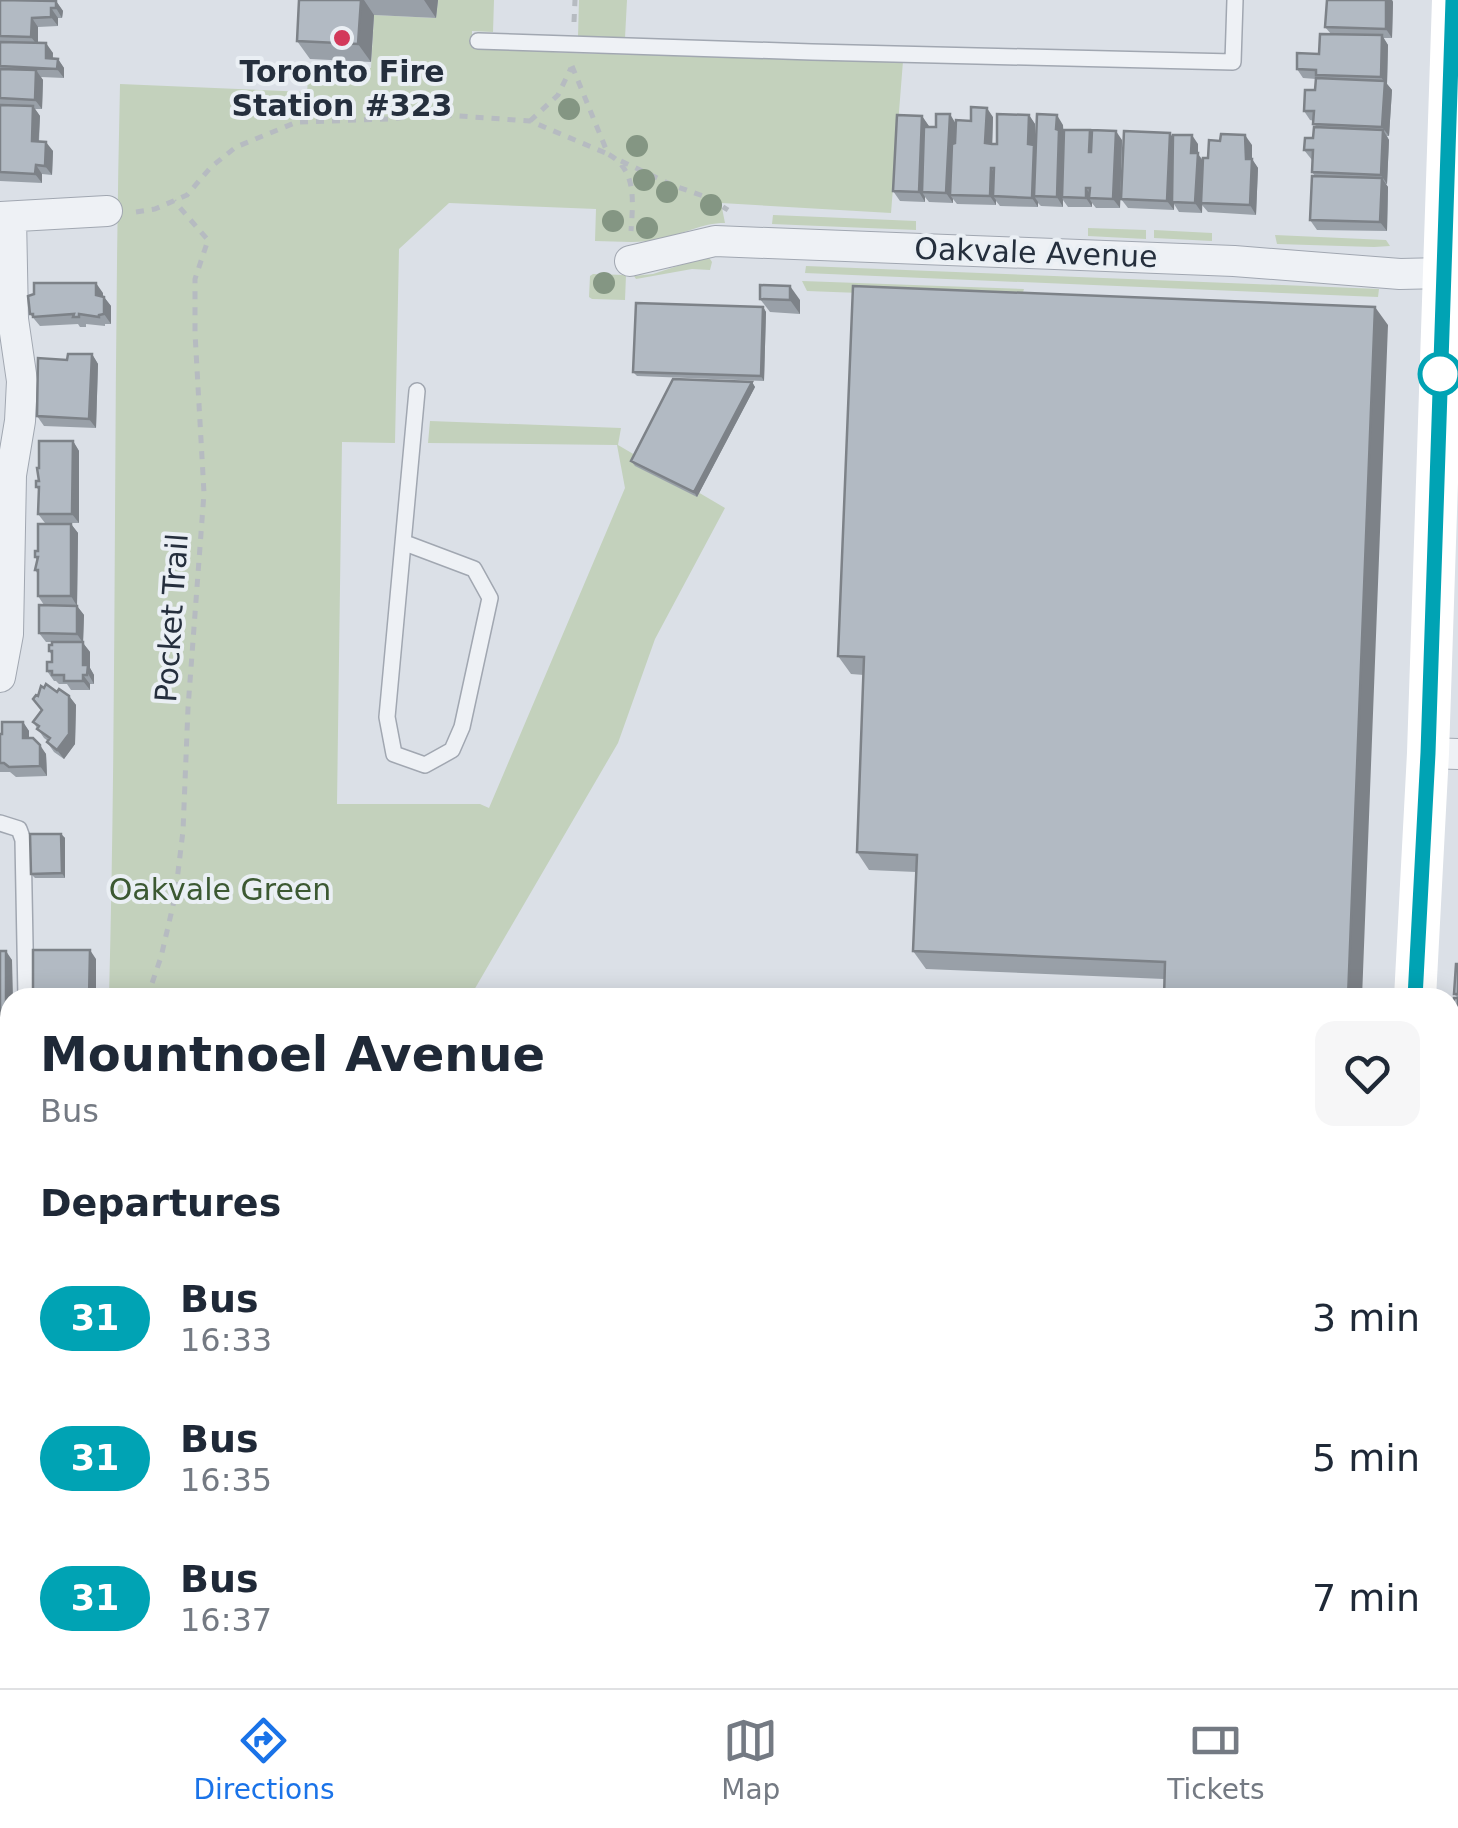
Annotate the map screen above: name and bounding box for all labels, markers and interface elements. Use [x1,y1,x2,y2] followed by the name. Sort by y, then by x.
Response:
[331,27,353,49] marker: Toronto Fire Station #323
[232,54,453,123] place label: Toronto Fire Station #323
[914,231,1158,274] street label: Oakvale Avenue
[1419,353,1458,395] unlabelled marker
[148,532,195,704] street label: Pocket Trail
[109,872,331,907] park label: Oakvale Green
[1315,1021,1420,1126] button: heart
[40,1026,545,1082] text: Mountnoel Avenue
[40,1092,99,1130] text: Bus
[40,1181,281,1225] text: Departures
[180,1277,259,1321] text: Bus
[1312,1296,1420,1340] text: 3 min
[71,1298,119,1338] text: 31
[180,1321,272,1359] text: 16:33
[180,1417,259,1461] text: Bus
[1312,1436,1420,1480] text: 5 min
[71,1438,119,1478] text: 31
[180,1461,272,1499] text: 16:35
[180,1557,259,1601] text: Bus
[1312,1576,1420,1620] text: 7 min
[71,1578,119,1618] text: 31
[180,1601,272,1639] text: 16:37
[193,1713,334,1806] tab: Directions
[721,1713,780,1806] tab: Map
[1167,1713,1265,1806] tab: Tickets

